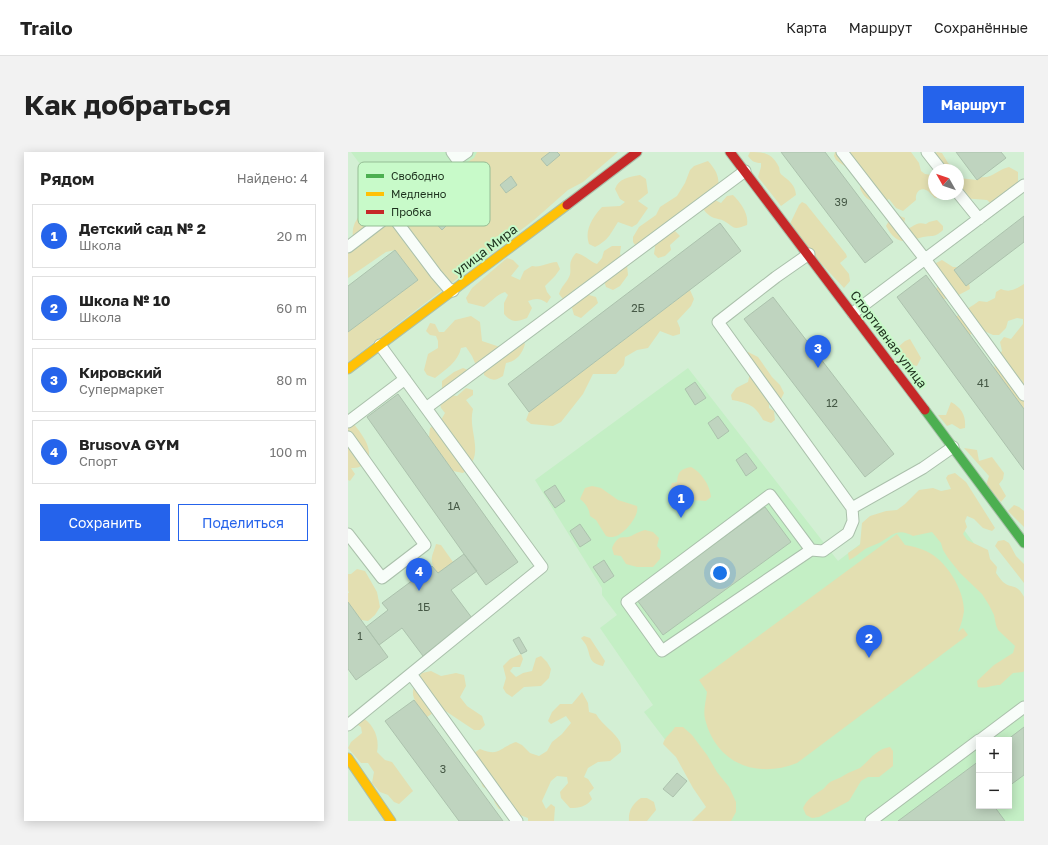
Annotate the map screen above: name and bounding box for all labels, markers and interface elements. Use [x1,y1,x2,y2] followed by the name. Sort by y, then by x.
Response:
[20,16,73,39] text: Trailo
[786,19,827,36] text: Карта
[849,19,912,36] text: Маршрут
[934,19,1028,36] text: Сохранённые
[923,86,1024,123] button: Маршрут
[24,88,231,121] text: Как добраться
[358,162,490,226] legend
[928,164,964,200] north arrow
[40,168,94,189] text: Рядом
[391,169,445,182] text: Свободно
[237,170,308,186] text: Найдено: 4
[391,187,447,200] text: Медленно
[834,195,848,208] house number: 39
[391,205,432,218] text: Пробка
[79,219,206,237] text: Детский сад № 2
[450,221,520,279] street label: улица Мира
[51,228,57,244] text: 1
[277,228,307,244] text: 20 m
[79,237,121,253] text: Школа
[847,287,931,391] street label: Спортивная улица
[79,291,171,309] text: Школа № 10
[50,300,58,316] text: 2
[276,300,307,316] text: 60 m
[631,301,645,314] house number: 2Б
[79,309,121,325] text: Школа
[805,335,831,368] pin: 3
[79,363,162,381] text: Кировский
[50,372,58,388] text: 3
[276,372,307,388] text: 80 m
[977,376,989,389] house number: 41
[79,381,164,397] text: Супермаркет
[826,396,838,409] house number: 12
[79,435,179,453] text: BrusovA GYM
[50,444,58,460] text: 4
[270,444,307,460] text: 100 m
[79,453,118,469] text: Спорт
[668,485,694,518] pin: 1
[448,499,461,512] house number: 1А
[40,504,170,541] button: Сохранить
[178,504,308,541] button: Поделиться
[406,558,432,591] pin: 4
[710,563,730,583] your location
[418,600,430,613] house number: 1Б
[856,625,882,658] pin: 2
[357,629,363,642] house number: 1
[976,737,1012,809] map controls
[976,737,1012,773] button: +
[440,762,446,775] house number: 3
[976,773,1012,809] button: −

